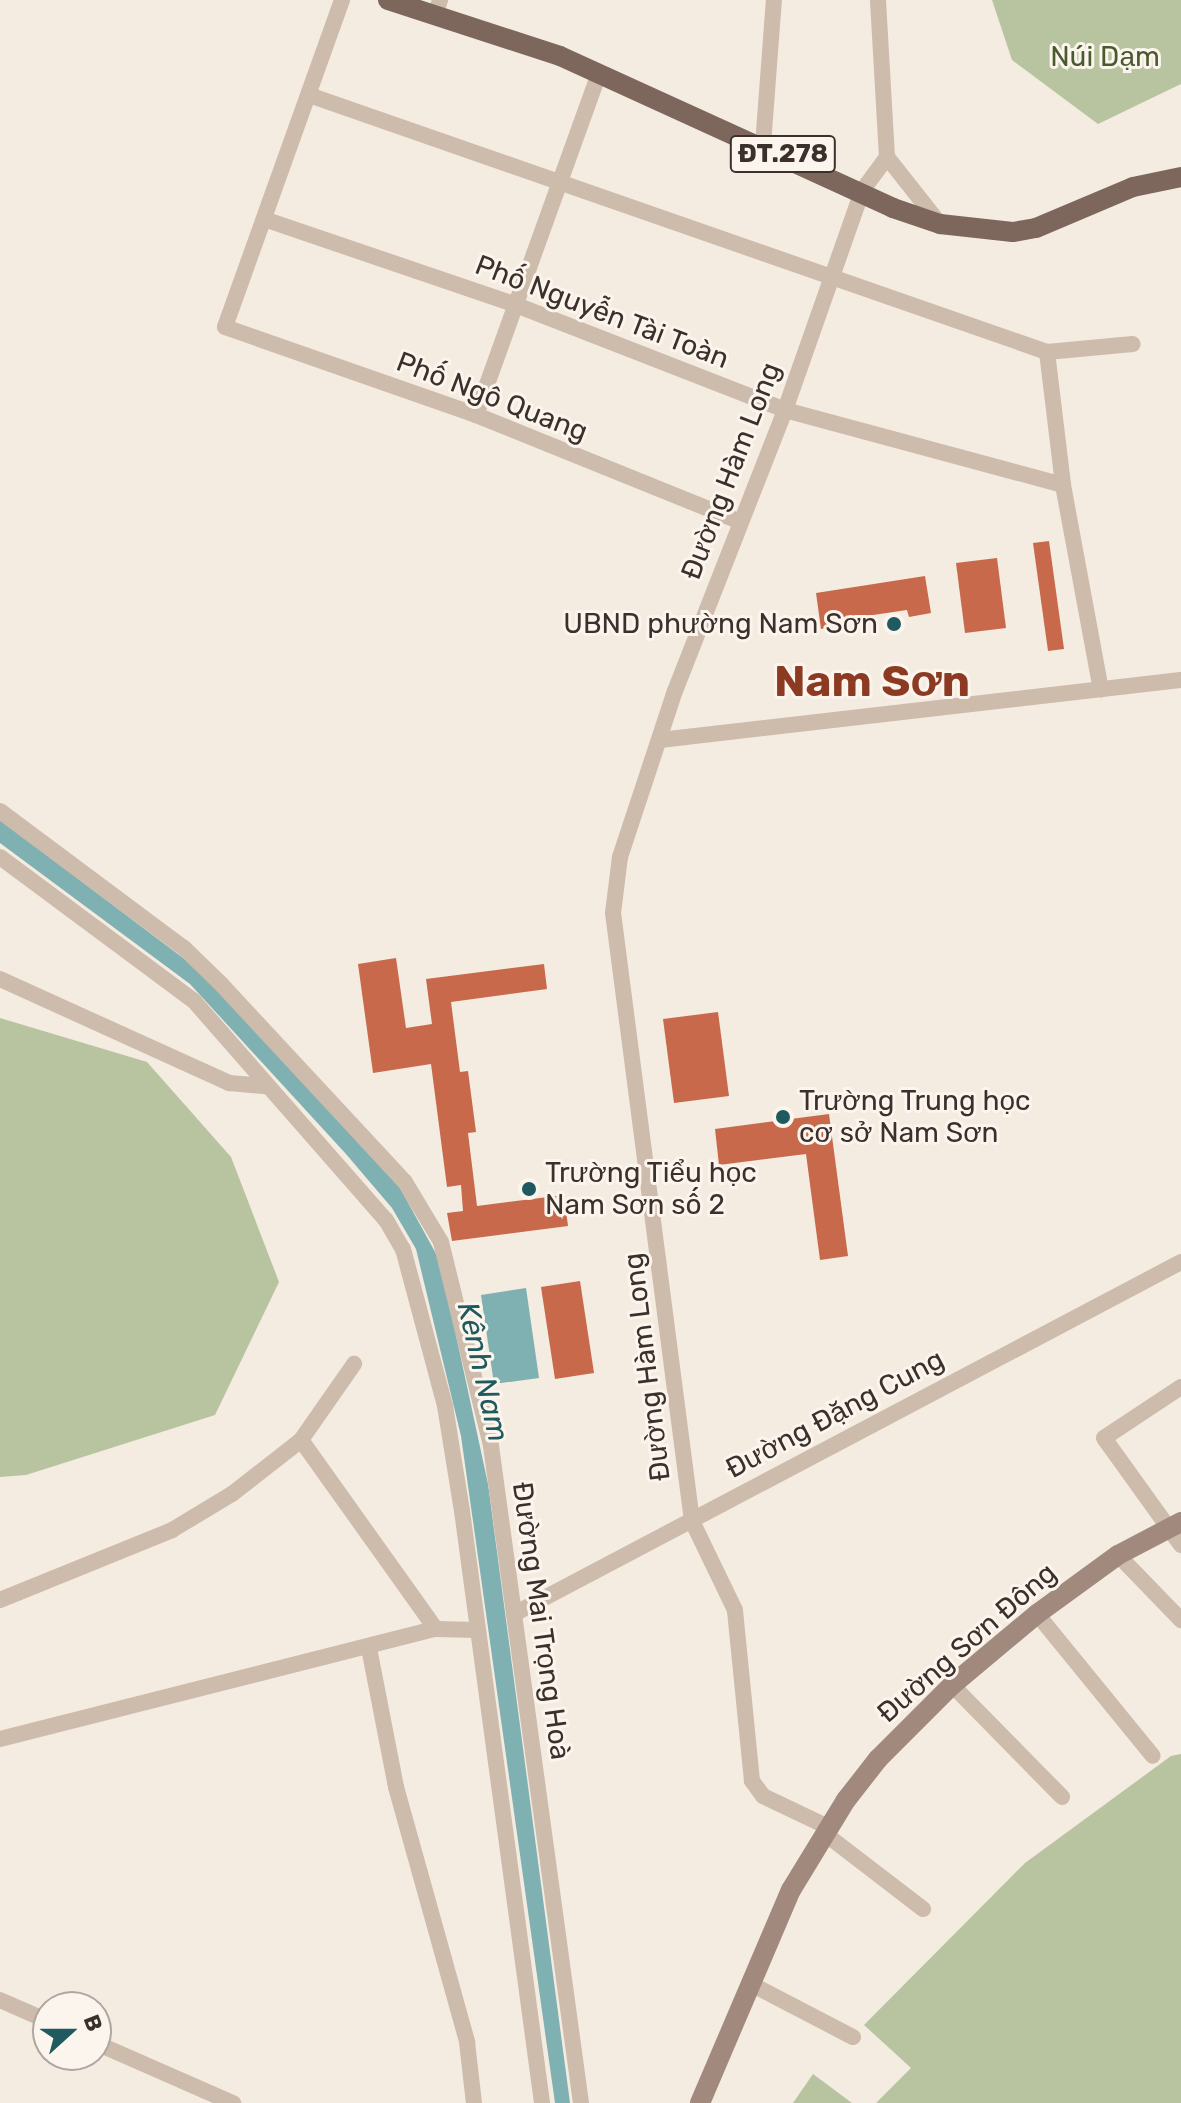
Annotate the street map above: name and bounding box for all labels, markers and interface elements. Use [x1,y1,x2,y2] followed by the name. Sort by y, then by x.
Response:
[1050,40,1160,74] park label: Núi Dạm
[729,132,837,176] road number: ĐT.278
[470,248,734,376] street label: Phố Nguyễn Tài Toàn
[392,345,592,449] street label: Phố Ngô Quang
[674,358,788,584] street label: Đường Hàm Long
[563,607,878,641] place label: UBND phường Nam Sơn
[885,615,903,633] marker: UBND phường Nam Sơn
[774,655,970,707] district label: Nam Sơn
[799,1084,1031,1150] place label: Trường Trung học cơ sở Nam Sơn
[774,1108,792,1126] marker: Trường Trung học cơ sở Nam Sơn
[545,1156,757,1222] place label: Trường Tiểu học Nam Sơn số 2
[520,1180,538,1198] marker: Trường Tiểu học Nam Sơn số 2
[616,1251,678,1483] street label: Đường Hàm Long
[449,1299,517,1445] water label: Kênh Nam
[720,1342,950,1486] street label: Đường Đặng Cung
[505,1480,577,1762] street label: Đường Mai Trọng Hoà
[871,1556,1063,1730] street label: Đường Sơn Đông
[32,1991,112,2071] north arrow
[78,2011,108,2035] text: B

